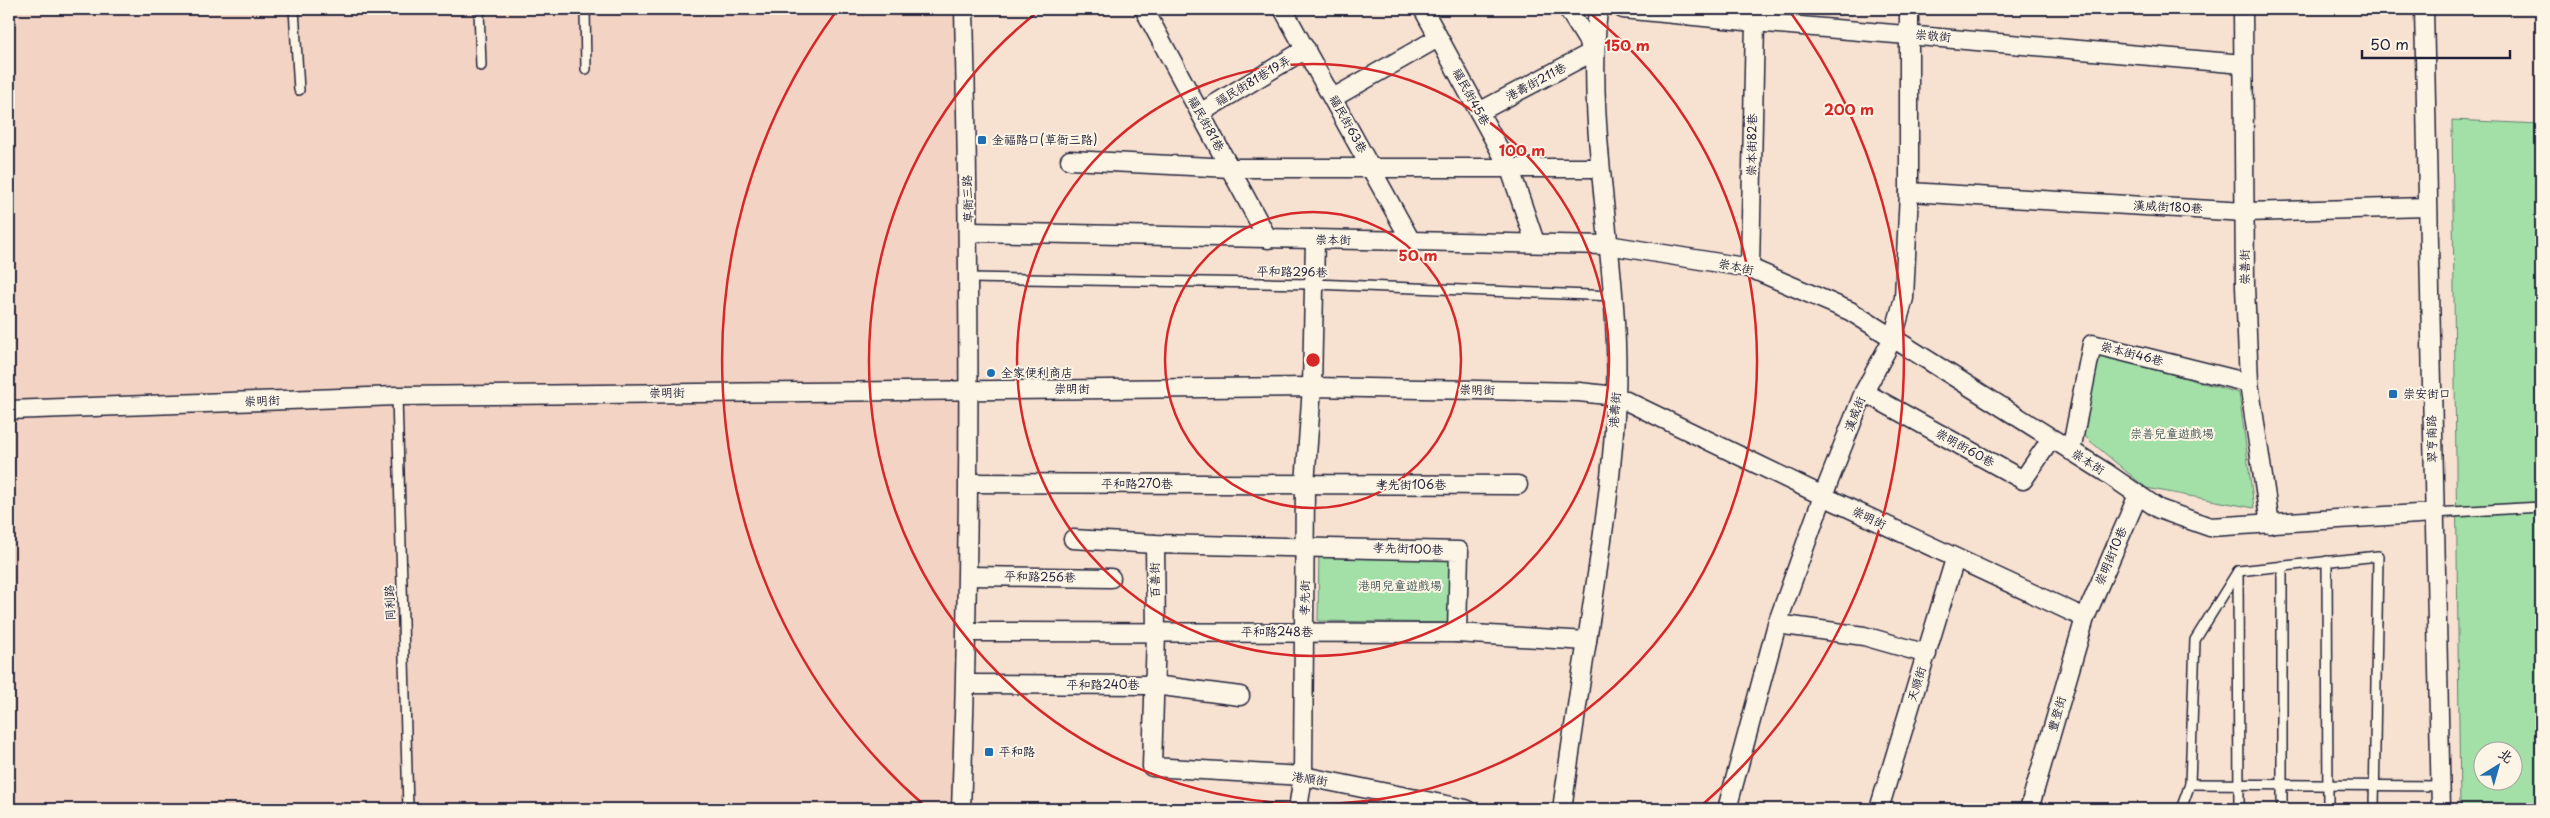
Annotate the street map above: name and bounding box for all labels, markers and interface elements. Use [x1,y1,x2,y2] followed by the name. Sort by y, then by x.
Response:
[1914,24,1952,46] street label: 崇敬街
[2362,28,2510,60] scale bar
[2370,32,2409,55] text: 50 m
[1604,33,1650,56] text: 150 m
[1211,50,1294,110] street label: 福民街81巷19弄
[1502,58,1569,105] street label: 港壽街211巷
[1449,64,1495,129] street label: 福民街45巷
[1325,91,1372,156] street label: 福民街63巷
[1184,93,1229,154] street label: 福民街81巷
[1824,97,1874,120] text: 200 m
[1741,113,1761,177] street label: 崇本街82巷
[992,130,1097,148] place label: 金福路口(草衙三路)
[976,134,988,146] marker: 金福路口(草衙三路)
[1499,138,1545,161] text: 100 m
[957,175,977,223] street label: 草衙三路
[2133,195,2203,217] street label: 漢威街180巷
[1315,230,1351,248] street label: 崇本街
[1399,243,1437,266] text: 50 m
[2235,249,2253,285] street label: 崇善街
[1717,253,1756,279] street label: 崇本街
[1256,261,1328,281] street label: 平和路296巷
[2099,337,2166,370] street label: 崇本街46巷
[1304,351,1322,369] centre of rings
[1001,363,1073,381] place label: 全家便利商店
[985,367,997,379] marker: 全家便利商店
[1054,379,1090,397] street label: 崇明街
[1459,380,1495,398] street label: 崇明街
[649,383,685,401] street label: 崇明街
[2403,384,2451,402] place label: 崇安街口
[2387,388,2399,400] marker: 崇安街口
[244,390,280,410] street label: 崇明街
[1604,391,1624,429] street label: 港壽街
[1839,394,1869,434] street label: 漢威街
[2422,415,2440,463] street label: 翠亨南路
[1933,423,1998,471] street label: 崇明街60巷
[2130,424,2214,442] park label: 崇善兒童遊戲場
[2068,444,2109,478] street label: 崇本街
[1101,474,1173,492] street label: 平和路270巷
[1376,475,1446,493] street label: 孝先街106巷
[1849,501,1890,533] street label: 崇明街
[2090,523,2131,588] street label: 崇明街10巷
[1372,538,1444,558] street label: 孝先街100巷
[1145,562,1163,598] street label: 百善街
[1004,566,1076,586] street label: 平和路256巷
[1358,576,1442,594] park label: 港明兒童遊戲場
[1295,580,1313,616] street label: 孝先街
[379,585,399,621] street label: 同利路
[1241,622,1313,640] street label: 平和路248巷
[1902,664,1930,704] street label: 天順街
[1067,675,1139,693] street label: 平和路240巷
[2042,694,2070,734] street label: 豐登街
[2472,740,2522,790] north arrow
[999,742,1035,760] place label: 平和路
[2494,743,2518,768] text: 北
[983,746,995,758] marker: 平和路
[1291,766,1329,790] street label: 港順街

